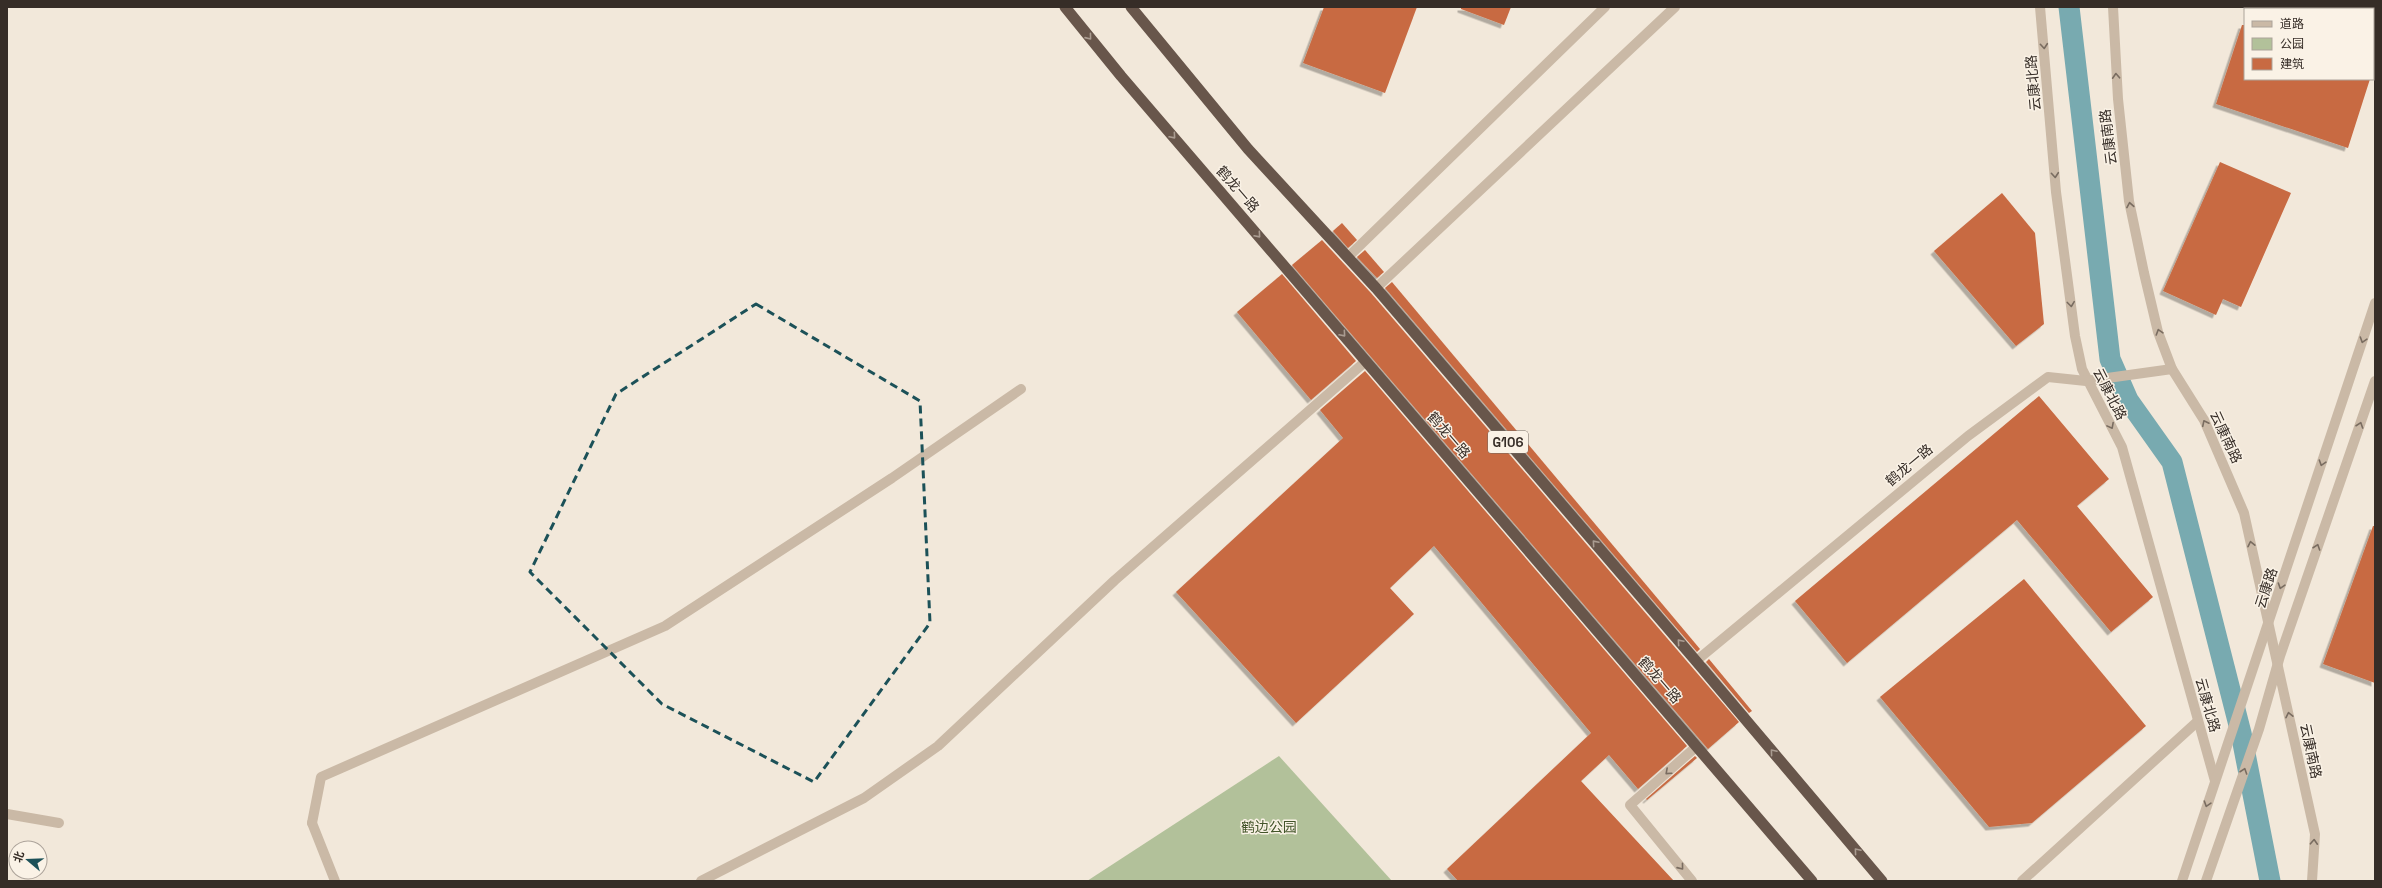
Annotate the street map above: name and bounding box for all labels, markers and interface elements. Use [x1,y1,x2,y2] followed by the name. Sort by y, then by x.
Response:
[2244,8,2374,80] legend
[2280,16,2304,32] text: 道路
[1085,33,1092,40] one-way arrow
[2280,36,2304,52] text: 公园
[2040,43,2049,49] one-way arrow
[2022,54,2044,112] street label: 云康北路
[2280,56,2304,72] text: 建筑
[2112,73,2121,79] one-way arrow
[2096,108,2120,166] street label: 云康南路
[1169,132,1176,139] one-way arrow
[1213,162,1263,216] street label: 鹤龙一路
[2050,172,2059,178] one-way arrow
[2127,202,2135,208] one-way arrow
[1253,230,1260,238] one-way arrow
[2066,301,2075,307] one-way arrow
[1338,329,1345,337] one-way arrow
[2155,329,2164,336] one-way arrow
[2359,336,2368,343] one-way arrow
[2089,365,2131,423] street label: 云康北路
[1424,408,1474,462] street label: 鹤龙一路
[2206,408,2246,466] street label: 云康南路
[2202,419,2210,427] one-way arrow
[2355,421,2364,428] one-way arrow
[2106,422,2113,430] one-way arrow
[1488,431,1528,453] road number: G106
[1882,440,1936,490] street label: 鹤龙一路
[2318,459,2327,466] one-way arrow
[1593,540,1600,548] one-way arrow
[2248,540,2256,547] one-way arrow
[2313,544,2321,551] one-way arrow
[2251,565,2281,611] street label: 云康路
[2277,583,2286,590] one-way arrow
[1678,639,1685,646] one-way arrow
[1635,653,1685,707] street label: 鹤龙一路
[2192,676,2224,734] street label: 云康北路
[2285,712,2293,718] one-way arrow
[2296,722,2326,780] street label: 云康南路
[1770,749,1777,756] one-way arrow
[1665,767,1672,774] one-way arrow
[2239,767,2248,774] one-way arrow
[2203,801,2212,808] one-way arrow
[1241,818,1297,836] park label: 鹤边公园
[2310,839,2319,845] one-way arrow
[8,840,48,880] north arrow
[10,849,27,864] text: 北
[1854,849,1861,856] one-way arrow
[1676,862,1683,869] one-way arrow

